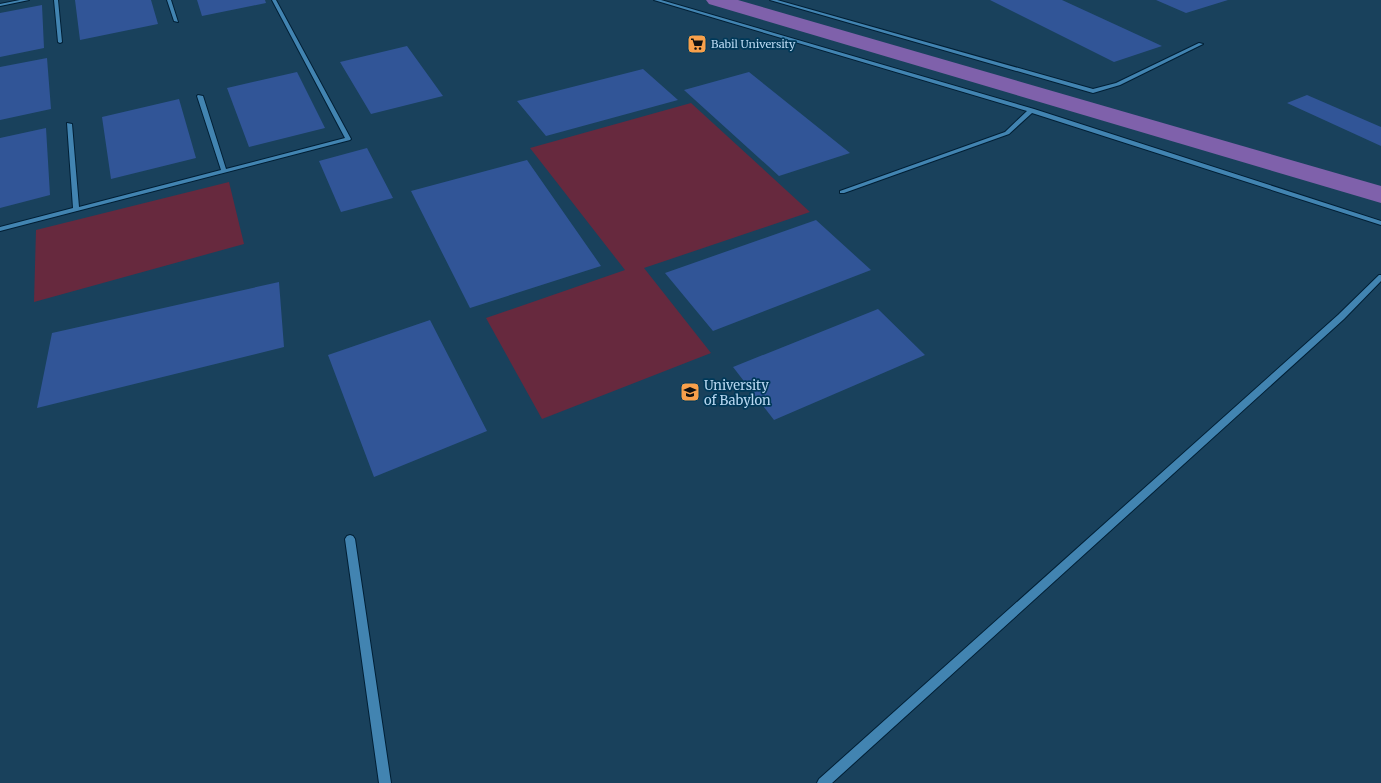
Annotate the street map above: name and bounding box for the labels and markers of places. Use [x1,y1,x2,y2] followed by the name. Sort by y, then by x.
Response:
[686,33,708,55] supermarket icon: Babil University
[711,37,796,51] place label: Babil University
[704,377,771,409] place label: University of Babylon
[679,381,701,403] school or university icon: University of Babylon

